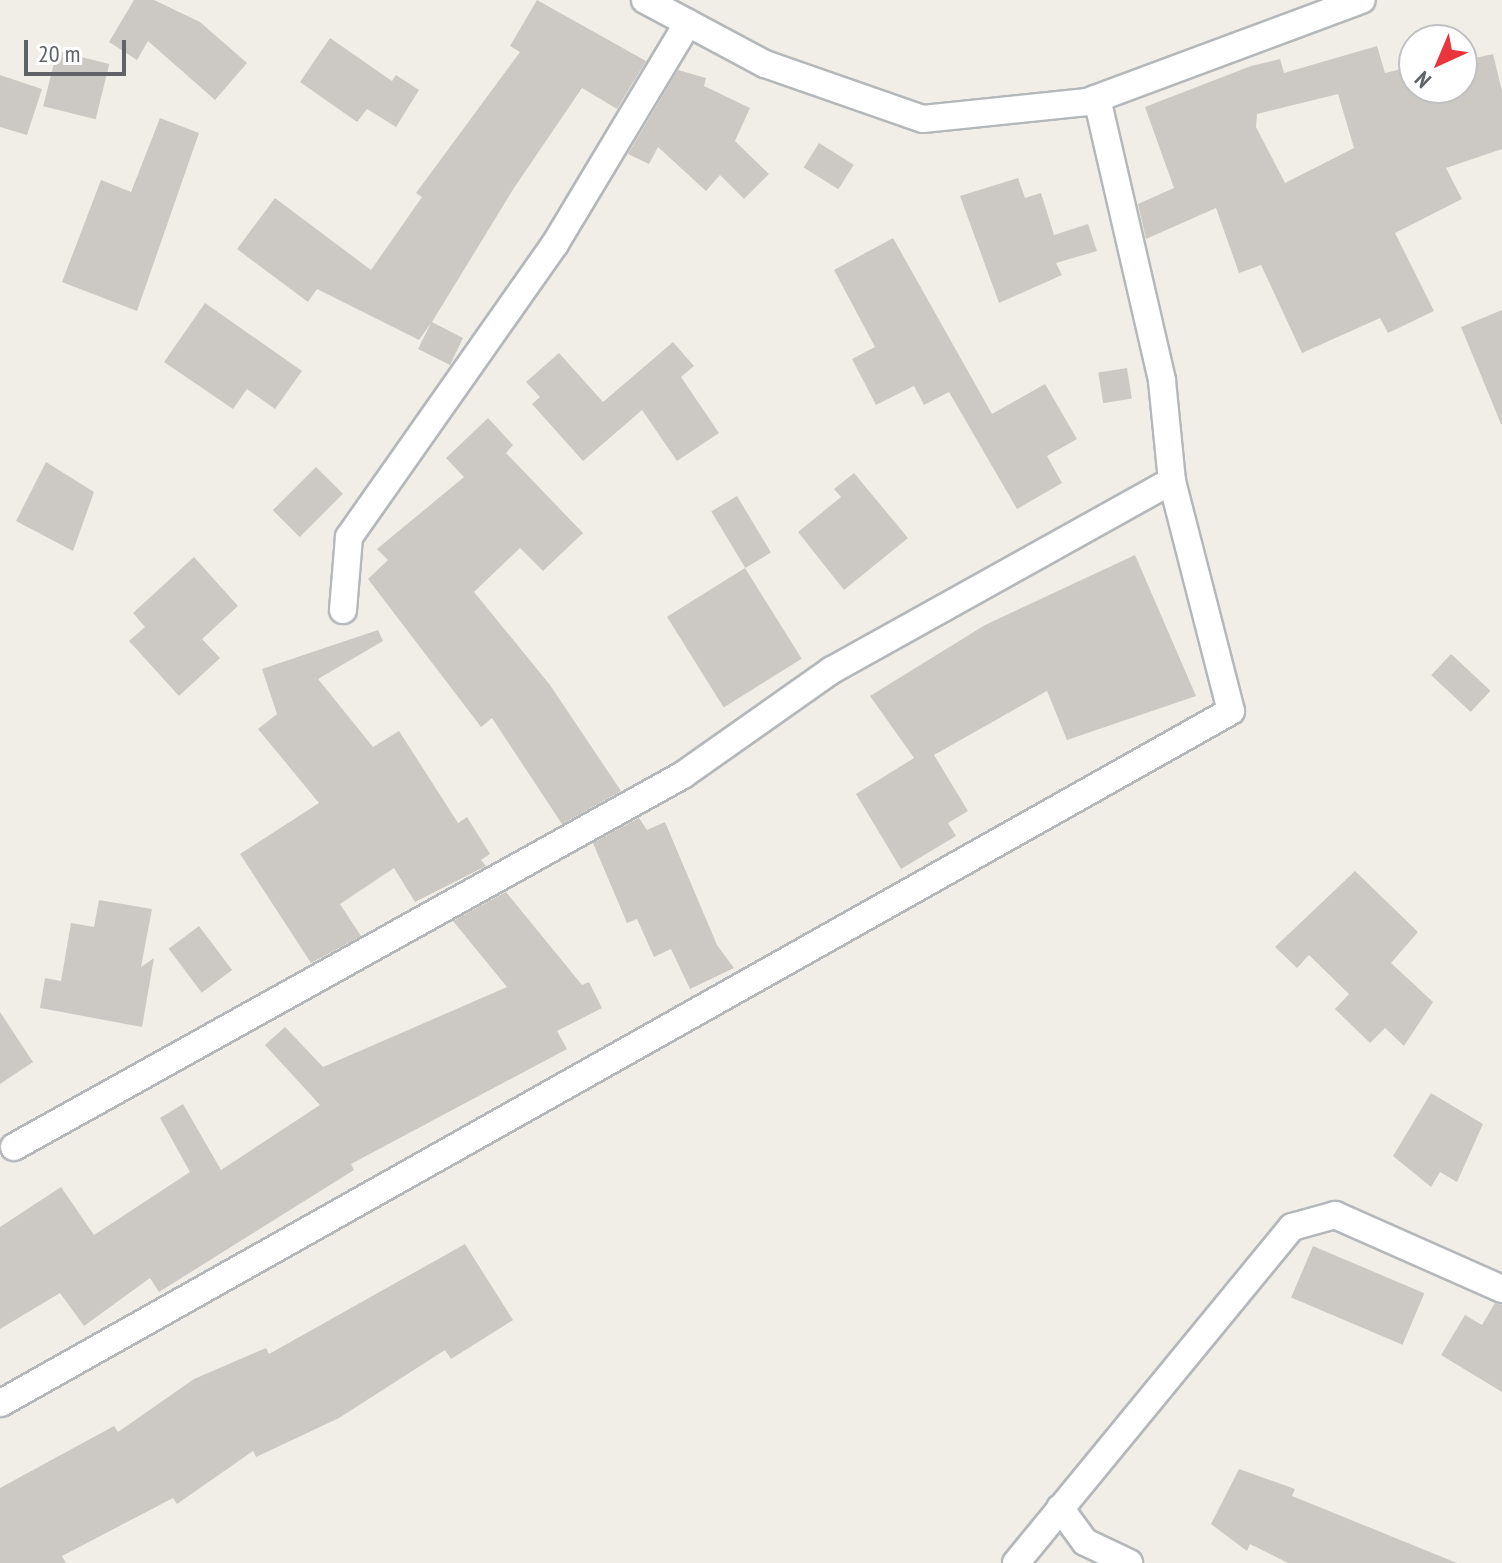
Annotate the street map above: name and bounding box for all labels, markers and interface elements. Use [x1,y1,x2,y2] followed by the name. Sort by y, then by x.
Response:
[28,24,130,74] scale bar
[1398,24,1478,104] north arrow
[38,38,80,69] text: 20 m
[1409,66,1437,94] text: N

